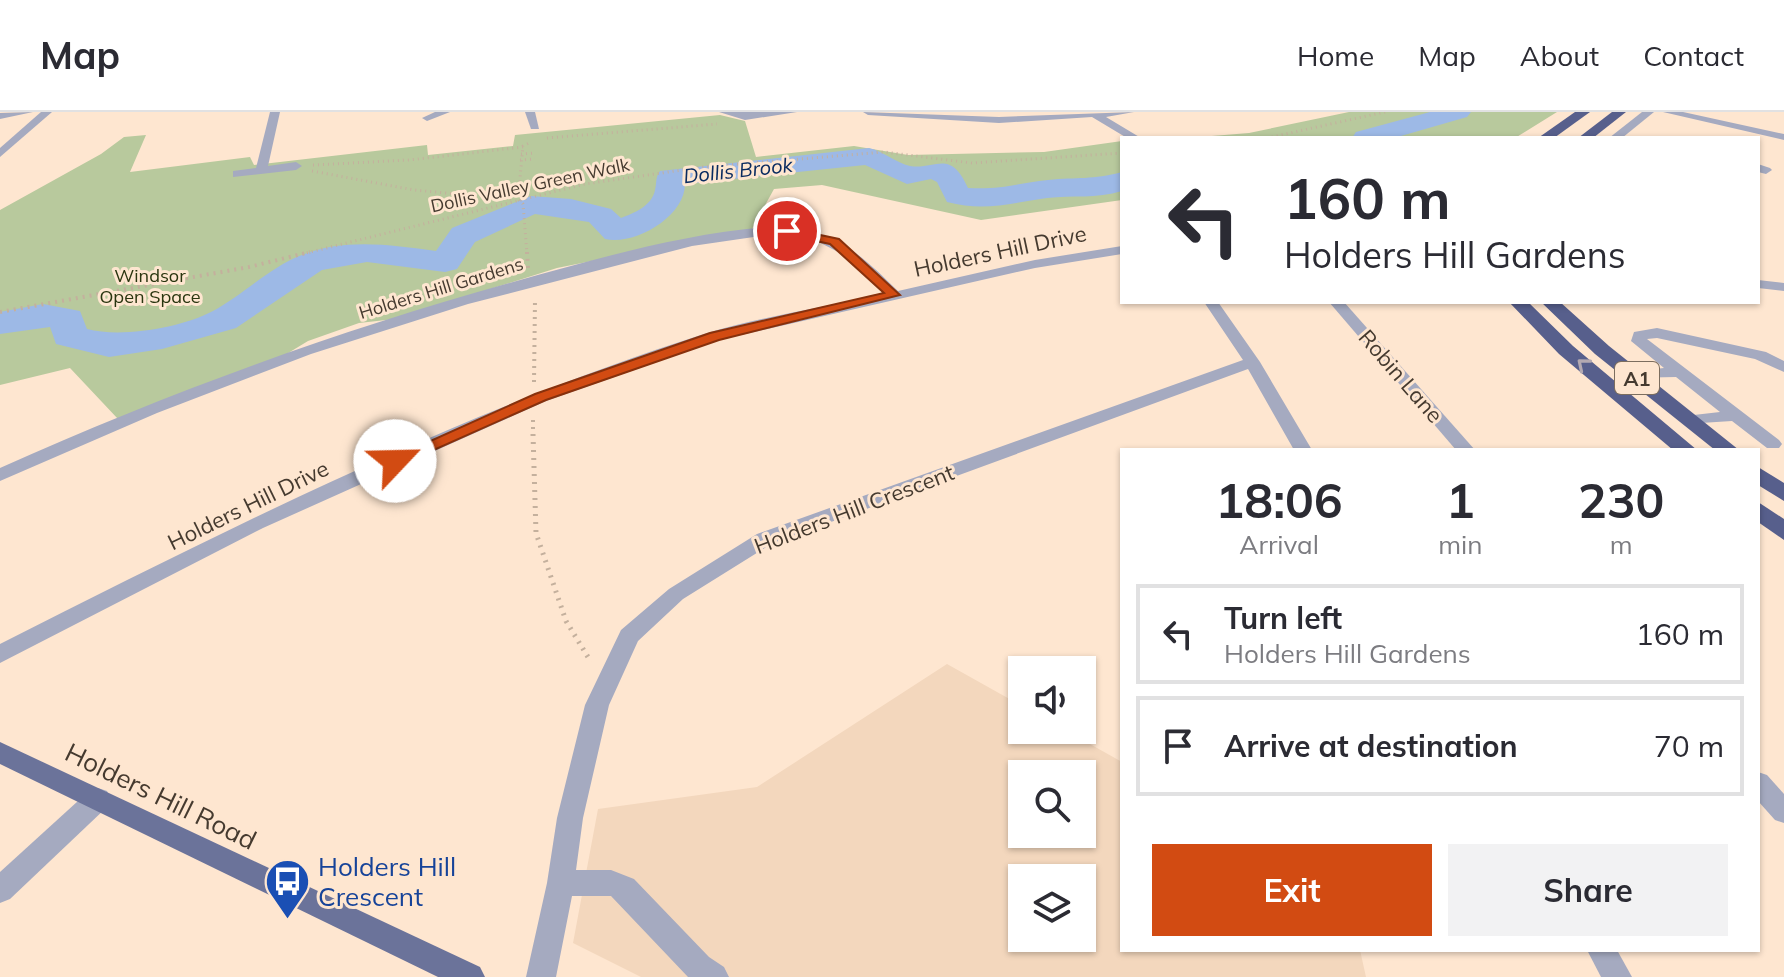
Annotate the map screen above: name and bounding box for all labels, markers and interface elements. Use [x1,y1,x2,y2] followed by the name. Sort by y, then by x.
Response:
[40,31,120,79] text: Map
[1297,38,1374,73] text: Home
[1418,38,1476,73] text: Map
[1520,38,1599,73] text: About
[1643,38,1744,73] text: Contact
[682,152,795,188] water label: Dollis Brook
[428,153,632,217] street label: Dollis Valley Green Walk
[1284,163,1451,233] text: 160 m
[1152,168,1256,272] icon: left
[753,197,821,265] pin
[765,209,809,253] icon: arrive
[911,219,1089,283] street label: Holders Hill Drive
[1284,232,1626,277] text: Holders Hill Gardens
[356,252,526,324] street label: Holders Hill Gardens
[99,264,201,308] park label: Windsor Open Space
[1353,324,1449,428] street label: Robin Lane
[1578,359,1593,374] one-way arrow
[1615,362,1659,394] road number: A1
[353,419,437,503] position arrow
[163,454,333,556] street label: Holders Hill Drive
[750,458,958,560] street label: Holders Hill Crescent
[1216,470,1343,530] text: 18:06
[1446,470,1475,530] text: 1
[1578,470,1664,530] text: 230
[1239,528,1319,561] text: Arrival
[1438,528,1482,561] text: min
[1610,528,1633,561] text: m
[1224,599,1342,637] text: Turn left
[1156,612,1200,656] icon: left
[1636,615,1724,653] text: 160 m
[1224,637,1471,670] text: Holders Hill Gardens
[1008,656,1096,952] map controls
[1008,656,1096,744] button: sound
[1156,724,1200,768] icon: arrive
[1224,727,1518,765] text: Arrive at destination
[1654,727,1724,765] text: 70 m
[60,735,262,857] street label: Holders Hill Road
[1008,760,1096,848] button: search
[1152,844,1432,936] button: Exit
[1448,844,1728,936] button: Share
[318,850,456,913] place label: Holders Hill Crescent
[263,857,311,920] bus stop icon: Holders Hill Crescent
[1008,864,1096,952] button: layers

